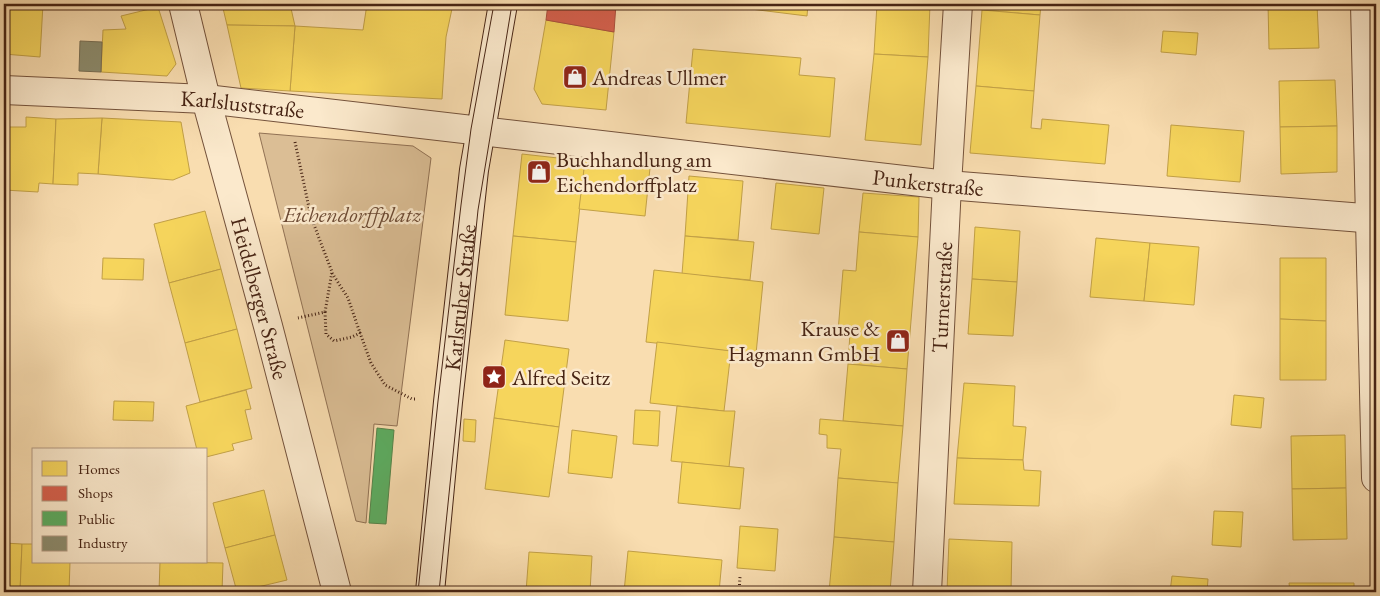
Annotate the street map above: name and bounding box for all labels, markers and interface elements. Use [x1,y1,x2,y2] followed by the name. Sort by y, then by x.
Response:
[591,63,727,92] place label: Andreas Ullmer
[562,64,588,90] shop icon: Andreas Ullmer
[180,83,306,125] street label: Karlsluststraße
[556,145,712,199] place label: Buchhandlung am Eichendorffplatz
[526,159,552,185] shop icon: Buchhandlung am Eichendorffplatz
[871,162,985,202] street label: Punkerstraße
[282,200,421,229] park label: Eichendorffplatz
[224,214,296,383] street label: Heidelberger Straße
[437,222,482,372] street label: Karlsruher Straße
[924,241,959,354] street label: Turnerstraße
[728,314,880,368] place label: Krause & Hagmann GmbH
[885,328,911,354] shop icon: Krause & Hagmann GmbH
[511,363,611,392] place label: Alfred Seitz
[481,364,507,390] place icon: Alfred Seitz
[32,448,208,564] legend
[78,459,120,478] text: Homes
[78,483,113,502] text: Shops
[78,509,115,528] text: Public
[78,533,128,552] text: Industry

